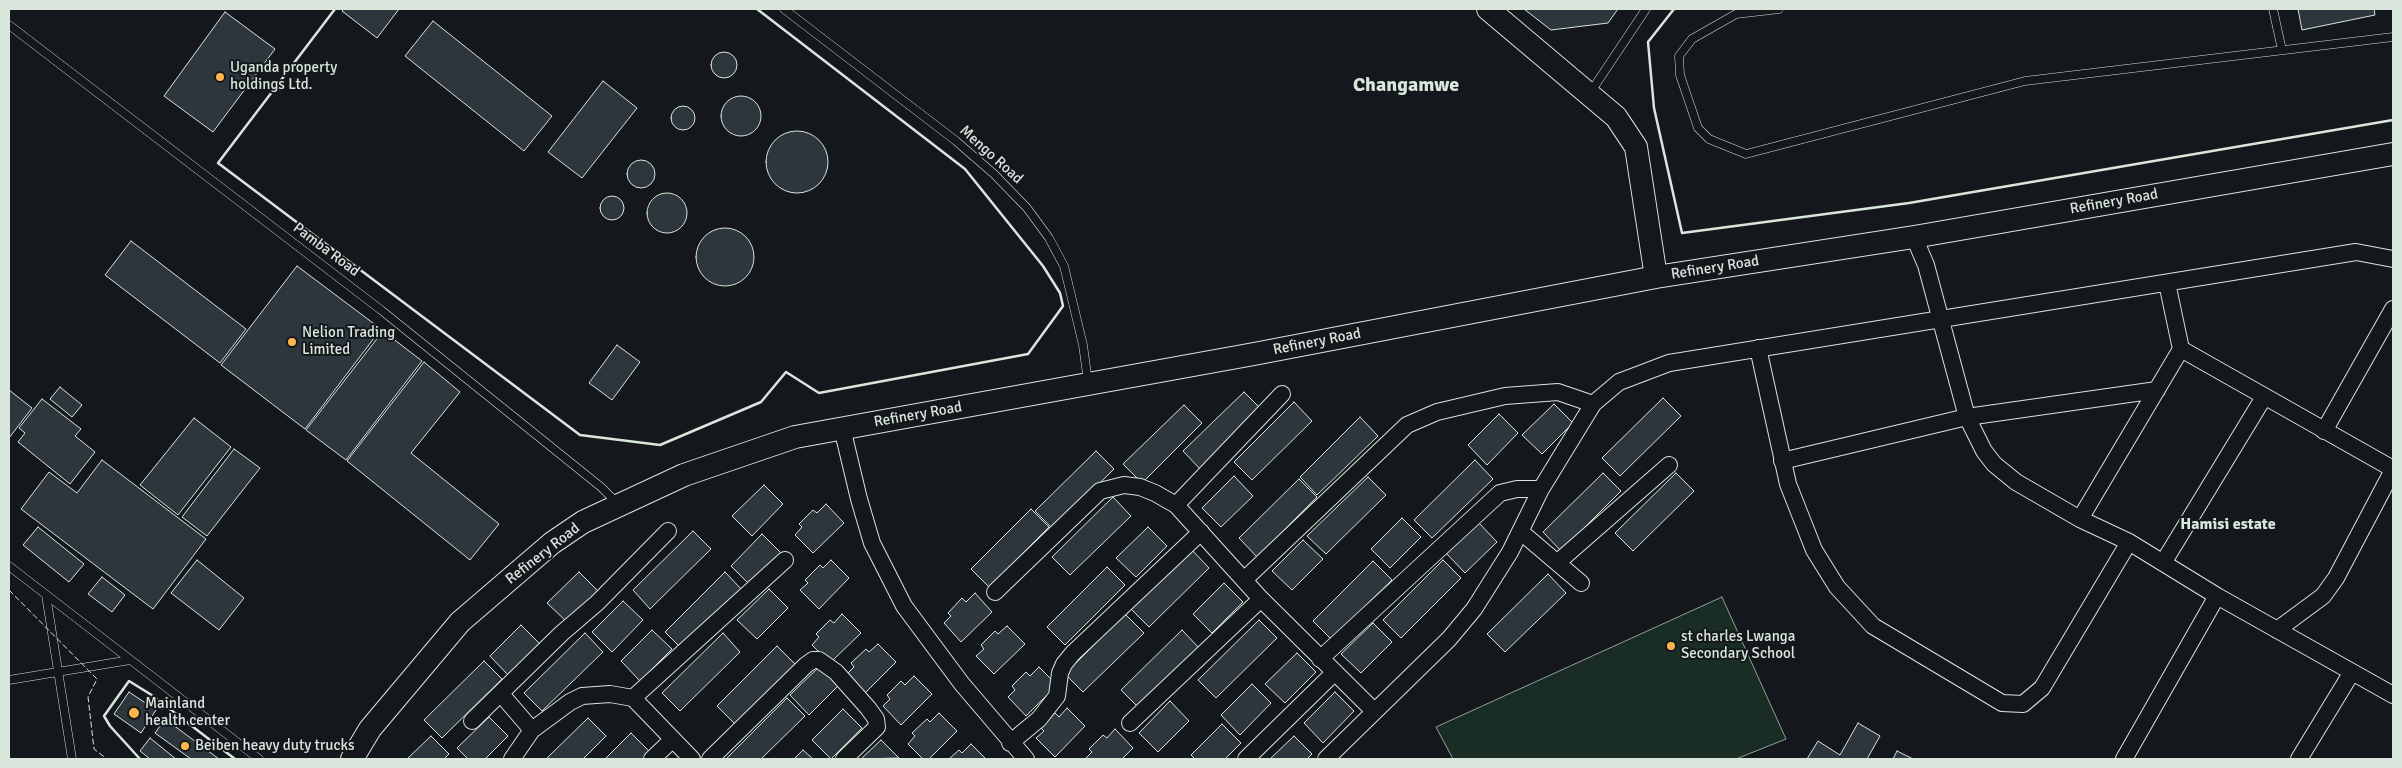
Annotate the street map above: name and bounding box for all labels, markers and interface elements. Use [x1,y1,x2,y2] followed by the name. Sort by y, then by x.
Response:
[230,59,337,94] place label: Uganda property holdings Ltd.
[214,71,226,83] marker: Uganda property holdings Ltd.
[1353,74,1459,98] district label: Changamwe
[956,122,1026,188] street label: Mengo Road
[2069,185,2159,219] street label: Refinery Road
[289,219,363,281] street label: Pamba Road
[1670,252,1760,284] street label: Refinery Road
[302,324,395,359] place label: Nelion Trading Limited
[1272,325,1362,359] street label: Refinery Road
[286,336,298,348] marker: Nelion Trading Limited
[873,398,963,432] street label: Refinery Road
[2180,515,2276,535] district label: Hamisi estate
[502,519,584,589] street label: Refinery Road
[1681,628,1795,663] place label: st charles Lwanga Secondary School
[1665,640,1677,652] marker: st charles Lwanga Secondary School
[145,695,230,730] place label: Mainland health center
[127,706,141,720] marker: Mainland health center
[195,737,355,755] place label: Beiben heavy duty trucks
[179,740,191,752] marker: Beiben heavy duty trucks

